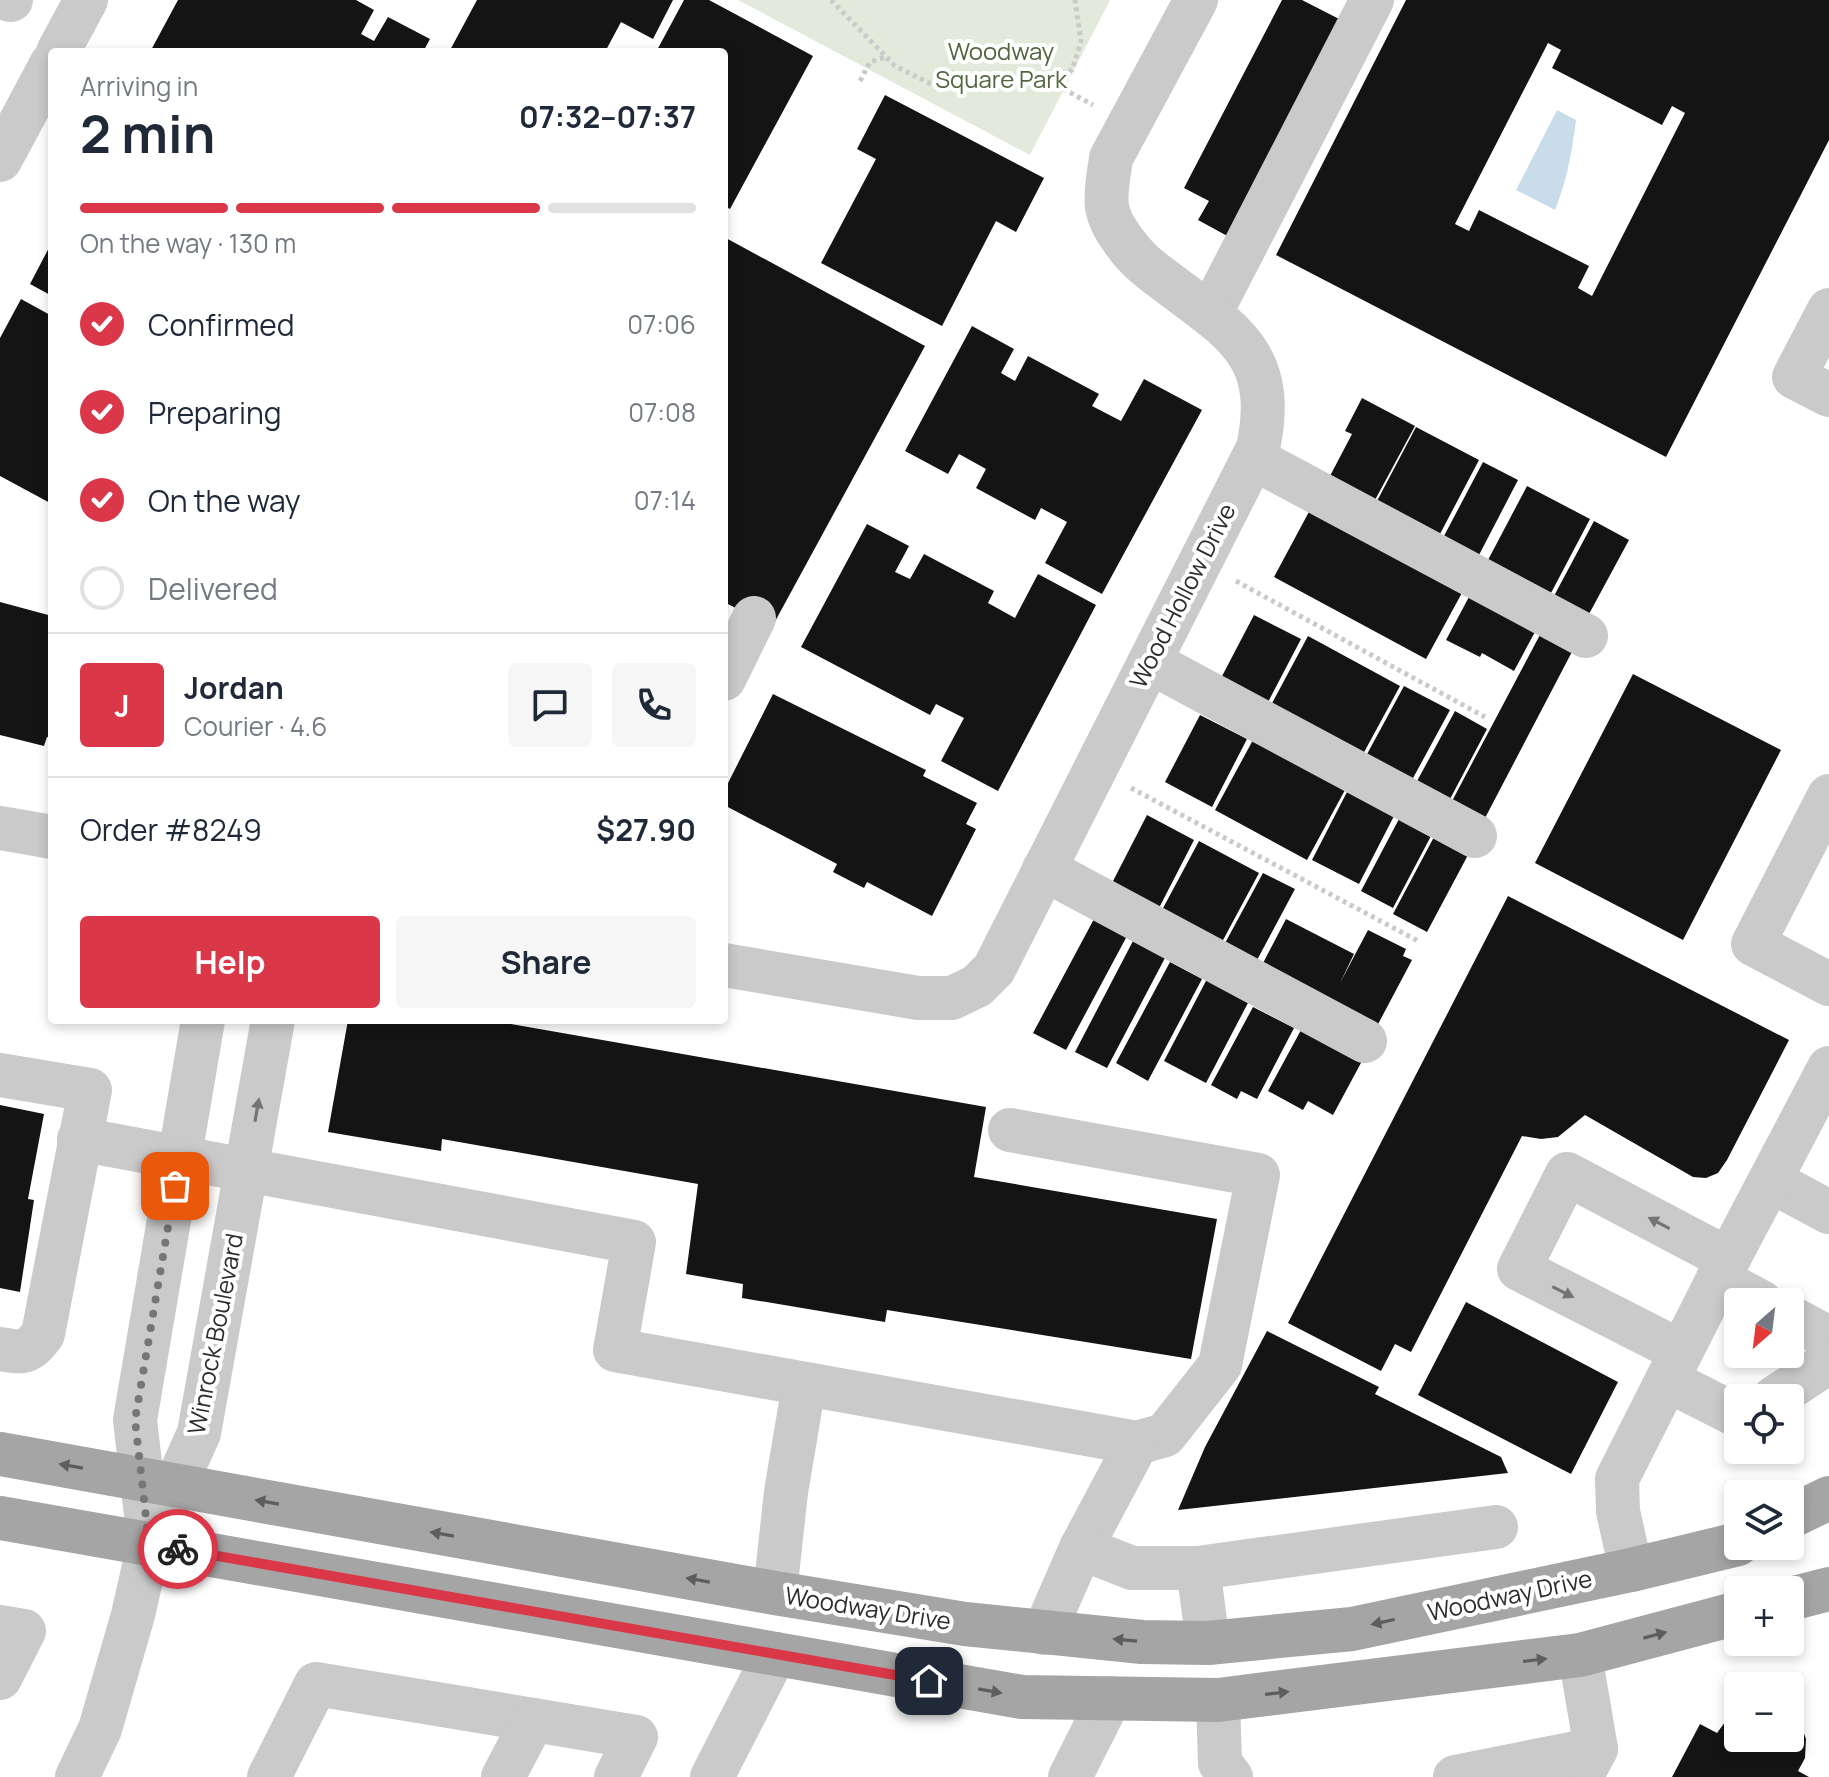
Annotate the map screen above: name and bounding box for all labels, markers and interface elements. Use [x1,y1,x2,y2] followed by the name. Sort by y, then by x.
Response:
[935,34,1068,95] park label: Woodway Square Park
[80,68,198,104] text: Arriving in
[519,96,696,137] text: 07:32–07:37
[80,98,215,169] text: 2 min
[80,225,296,261] text: On the way · 130 m
[80,302,124,346] icon: check
[148,304,295,345] text: Confirmed
[627,306,696,342] text: 07:06
[80,390,124,434] icon: check
[148,392,282,433] text: Preparing
[628,394,696,430] text: 07:08
[80,478,124,522] icon: check
[148,480,301,521] text: On the way
[634,482,696,518] text: 07:14
[1121,497,1243,693] street label: Wood Hollow Drive
[148,568,278,609] text: Delivered
[508,663,592,747] button: chat
[612,663,696,747] button: phone
[184,667,284,708] text: Jordan
[114,685,130,726] text: J
[184,708,327,744] text: Courier · 4.6
[80,809,262,850] text: Order #8249
[596,809,696,850] text: $27.90
[80,916,380,1008] button: Help
[396,916,696,1008] button: Share
[251,1098,263,1123] one-way arrow
[141,1152,209,1220] pin
[153,1164,197,1208] icon: bag
[1648,1216,1670,1230] one-way arrow
[179,1230,250,1437] street label: Winrock Boulevard
[1552,1285,1575,1298] one-way arrow
[1724,1288,1804,1368] north arrow
[1724,1288,1804,1752] map controls
[1724,1384,1804,1464] button: locate
[58,1460,83,1472] one-way arrow
[1724,1480,1804,1560] button: layers
[254,1496,279,1508] one-way arrow
[138,1509,218,1589] courier
[156,1527,200,1571] icon: bike
[430,1527,455,1539] one-way arrow
[1424,1561,1595,1628] street label: Woodway Drive
[686,1573,711,1585] one-way arrow
[1724,1576,1804,1656] button: +
[783,1578,954,1637] street label: Woodway Drive
[1371,1616,1396,1629] one-way arrow
[1643,1628,1668,1640] one-way arrow
[1112,1634,1137,1647] one-way arrow
[895,1647,963,1715] pin
[1523,1653,1548,1666] one-way arrow
[907,1659,951,1703] icon: home
[1724,1672,1804,1752] button: −
[978,1686,1003,1698] one-way arrow
[1265,1686,1290,1699] one-way arrow

